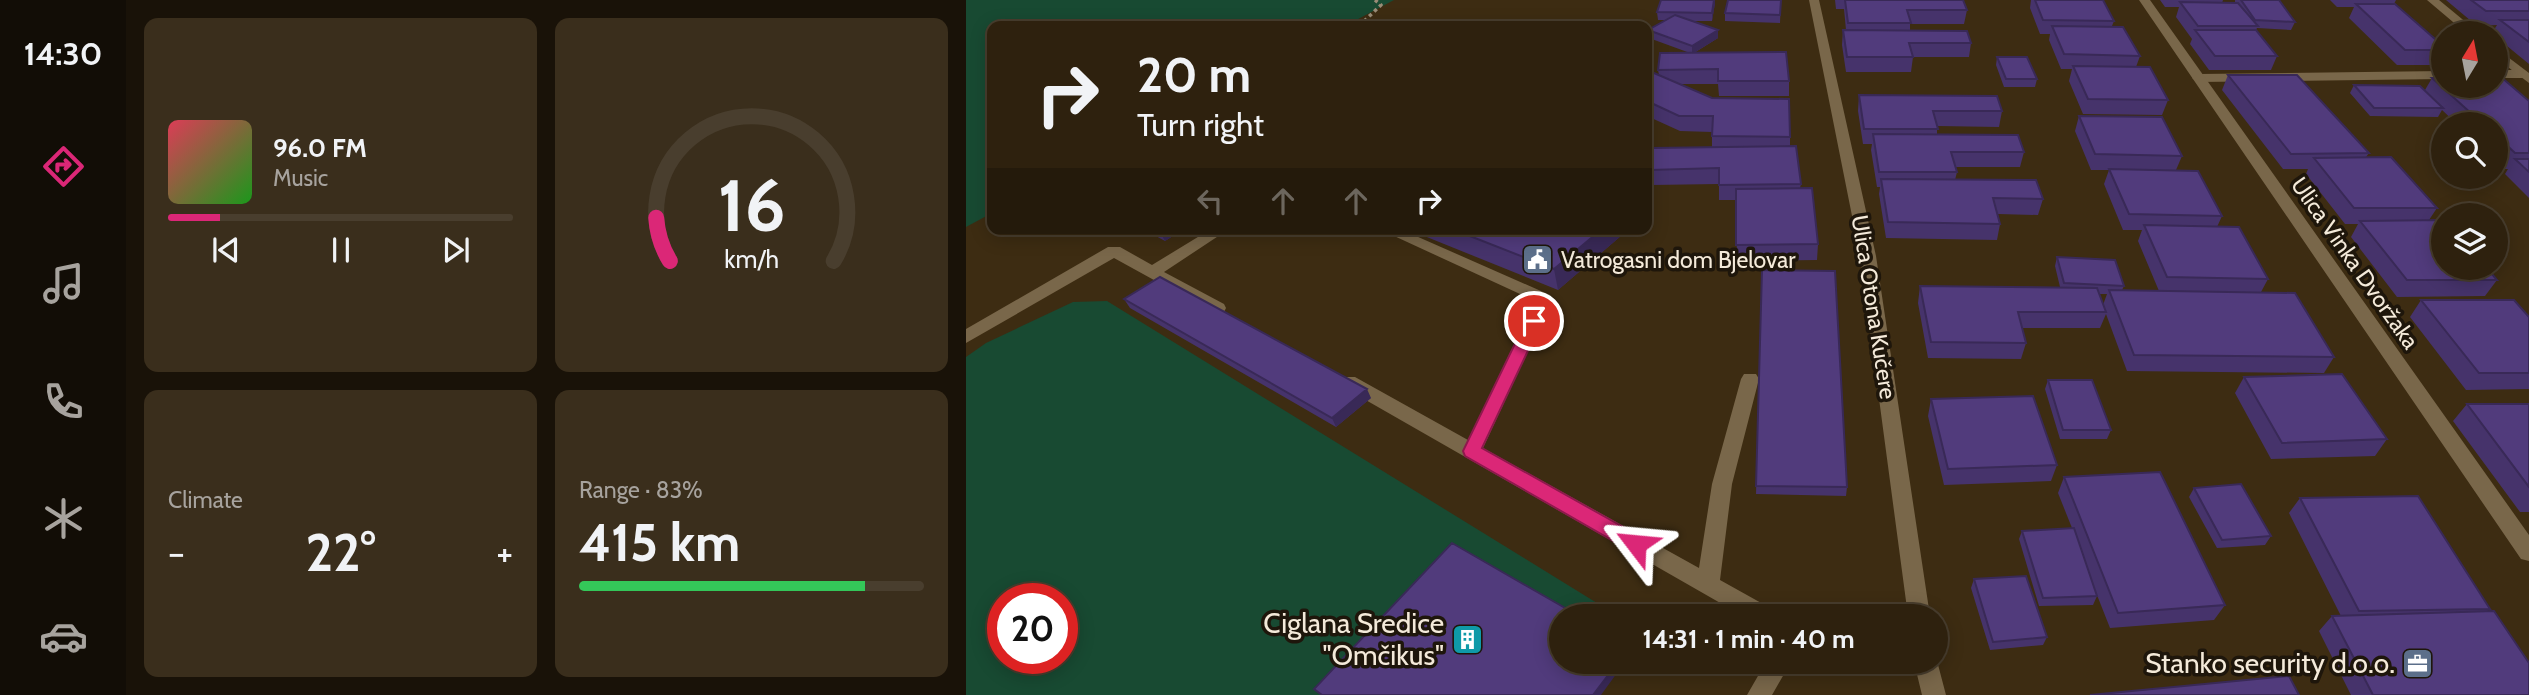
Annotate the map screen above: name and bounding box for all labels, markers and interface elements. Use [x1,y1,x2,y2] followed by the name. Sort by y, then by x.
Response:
[2431,21,2508,98] north arrow
[2431,21,2508,280] map controls
[24,34,102,73] text: 14:30
[1137,45,1251,104] text: 20 m
[1022,49,1113,140] icon: right
[1137,105,1264,144] text: Turn right
[2431,112,2508,189] button: search
[273,132,367,164] text: 96.0 FM
[39,142,88,191] icon: directions
[718,161,785,249] text: 16
[273,164,328,192] text: Music
[2285,172,2425,354] street label: Ulica Vinka Dvoržaka
[1191,182,1229,220] icon: left
[1264,182,1302,220] icon: ahead
[1337,182,1375,220] icon: ahead
[1410,182,1448,220] icon: right
[2431,203,2508,280] button: layers
[1846,213,1902,401] street label: Ulica Otona Kučere
[207,231,245,269] icon: previous
[322,231,360,269] icon: pause
[437,231,475,269] icon: next
[1521,243,1555,277] public building icon: Vatrogasni dom Bjelovar
[724,244,779,274] text: km/h
[1561,246,1796,274] place label: Vatrogasni dom Bjelovar
[39,259,88,308] icon: music
[1504,291,1564,351] pin
[1515,302,1553,340] icon: arrive
[39,377,88,426] icon: phone
[579,476,703,504] text: Range · 83%
[168,486,243,514] text: Climate
[39,494,88,543] icon: climate
[1599,507,1673,581] position arrow
[579,511,740,574] text: 415 km
[305,521,376,584] text: 22°
[168,529,185,576] text: −
[496,529,513,576] text: +
[987,583,1078,674] speed limit sign: 20
[1263,606,1444,672] place label: Ciglana Sredice "Omčikus"
[39,612,88,661] icon: car
[1450,622,1484,656] building icon: Ciglana Sredice "Omčikus"
[1642,623,1855,655] text: 14:31 · 1 min · 40 m
[2145,646,2395,680] place label: Stanko security d.o.o.
[2401,646,2435,680] office icon: Stanko security d.o.o.

